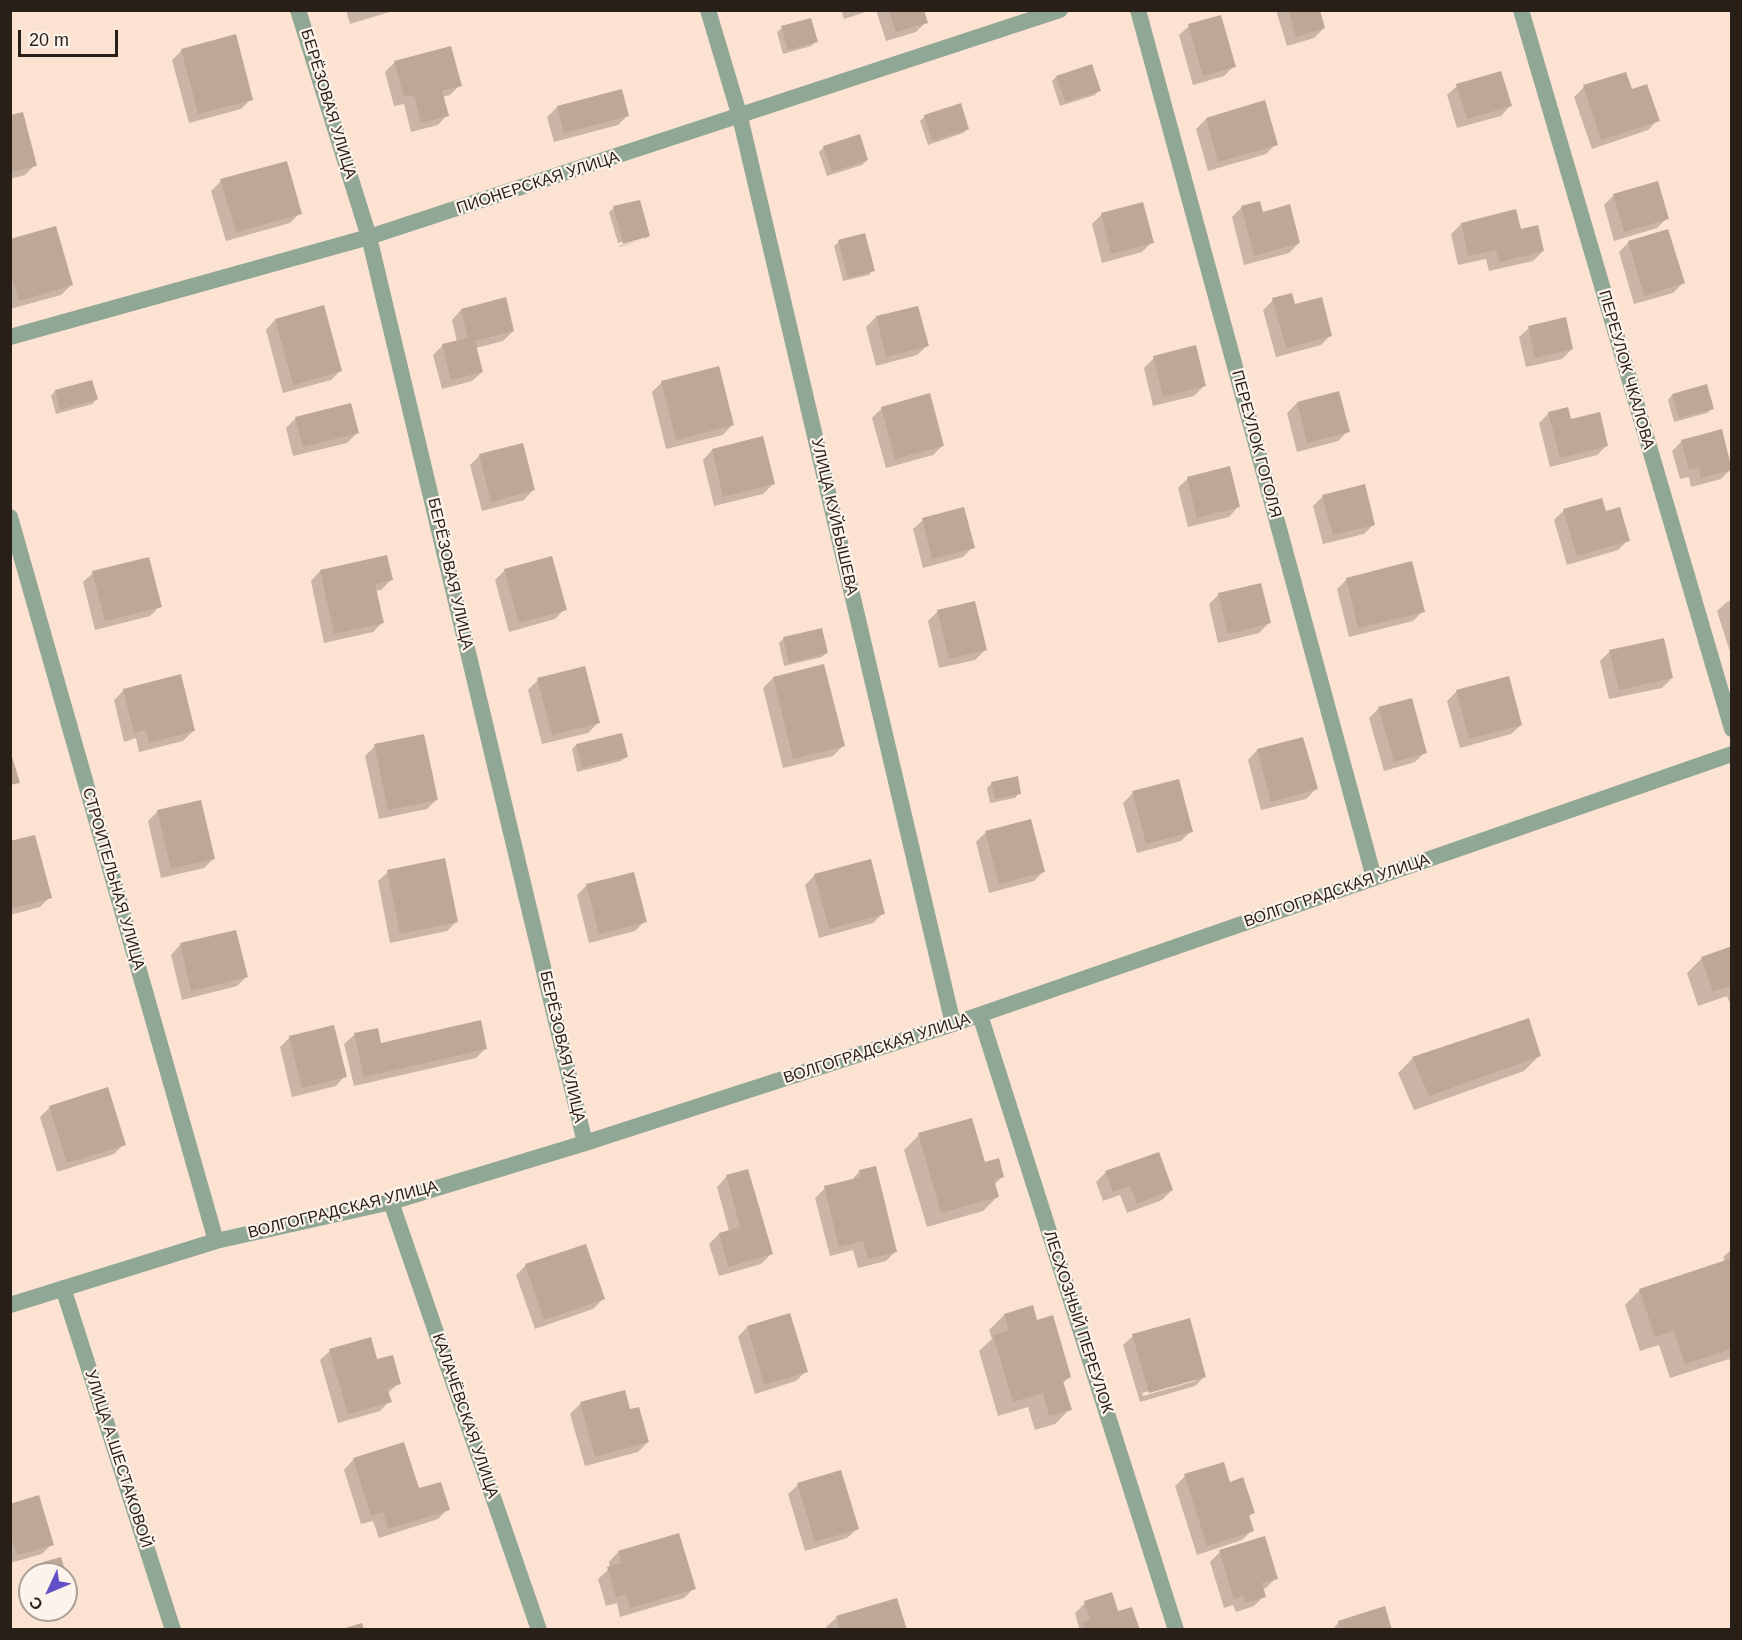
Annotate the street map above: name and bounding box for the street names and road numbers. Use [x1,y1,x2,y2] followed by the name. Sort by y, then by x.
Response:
[296,27,360,181] street label: БЕРЁЗОВАЯ УЛИЦА
[454,148,622,218] street label: ПИОНЕРСКАЯ УЛИЦА
[1594,288,1658,452] street label: ПЕРЕУЛОК ЧКАЛОВА
[1227,368,1285,520] street label: ПЕРЕУЛОК ГОГОЛЯ
[807,437,861,597] street label: УЛИЦА КУЙБЫШЕВА
[423,496,477,652] street label: БЕРЁЗОВАЯ УЛИЦА
[78,786,148,972] street label: СТРОИТЕЛЬНАЯ УЛИЦА
[1242,850,1432,932] street label: ВОЛГОГРАДСКАЯ УЛИЦА
[535,969,589,1125] street label: БЕРЁЗОВАЯ УЛИЦА
[781,1010,973,1088] street label: ВОЛГОГРАДСКАЯ УЛИЦА
[246,1177,440,1243] street label: ВОЛГОГРАДСКАЯ УЛИЦА
[1039,1228,1117,1416] street label: ЛЕСХОЗНЫЙ ПЕРЕУЛОК
[428,1331,502,1501] street label: КАЛАЧЁВСКАЯ УЛИЦА
[80,1368,156,1550] street label: УЛИЦА А.ШЕСТАКОВОЙ

